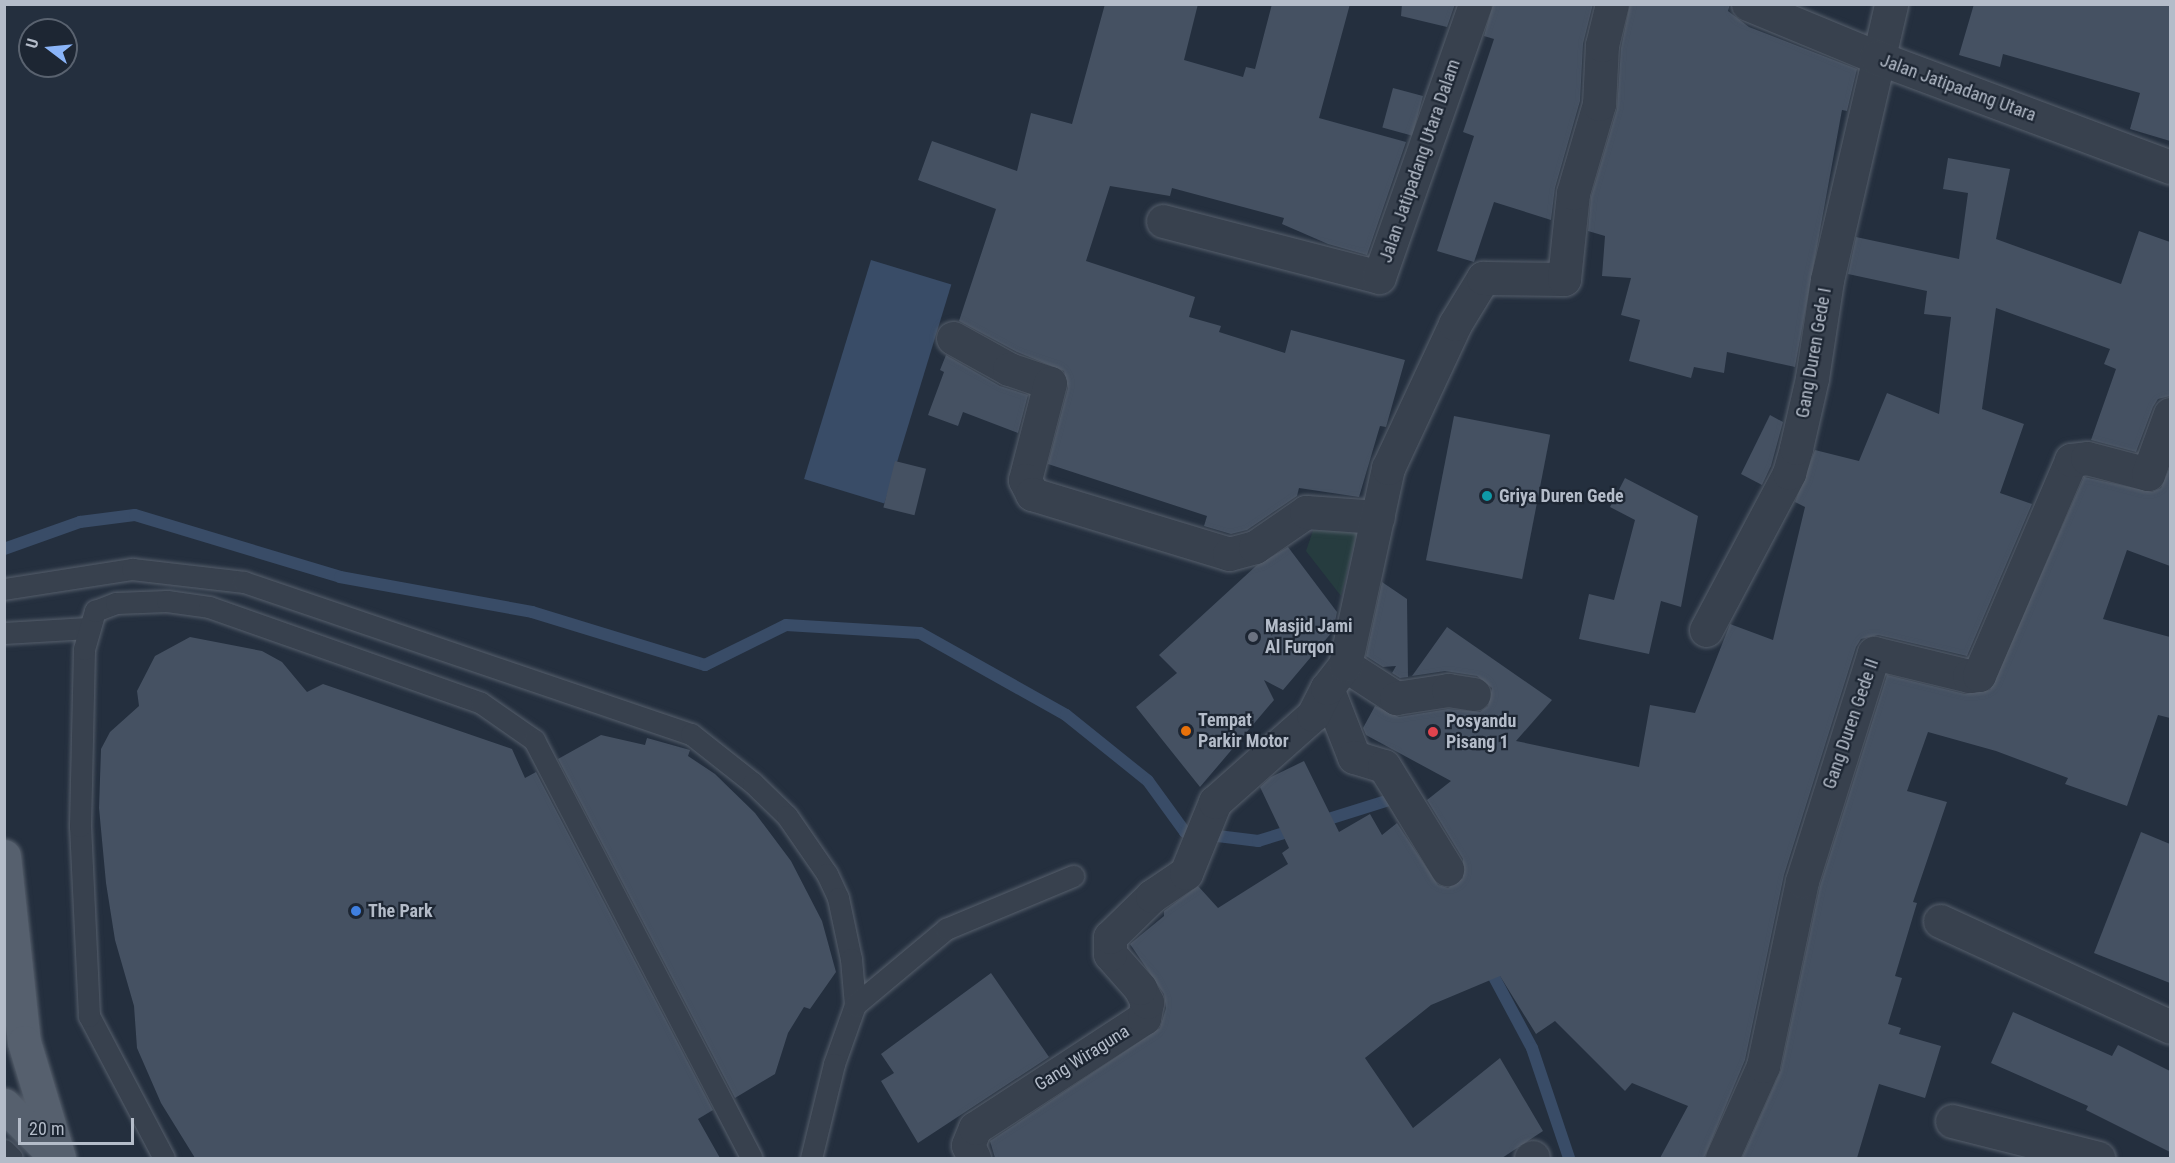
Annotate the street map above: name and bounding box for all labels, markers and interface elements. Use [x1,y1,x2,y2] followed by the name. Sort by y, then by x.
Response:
[18,18,78,78] north arrow
[22,36,43,50] text: U
[1877,50,2039,126] street label: Jalan Jatipadang Utara
[1375,56,1465,266] street label: Jalan Jatipadang Utara Dalam
[1792,286,1836,420] street label: Gang Duren Gede I
[1499,485,1624,507] place label: Griya Duren Gede
[1480,489,1494,503] marker: Griya Duren Gede
[1265,616,1353,658] place label: Masjid Jami Al Furqon
[1246,630,1260,644] marker: Masjid Jami Al Furqon
[1819,656,1883,792] street label: Gang Duren Gede II
[1198,710,1289,752] place label: Tempat Parkir Motor
[1446,711,1516,754] place label: Posyandu Pisang 1
[1424,723,1442,741] marker: Posyandu Pisang 1
[1179,724,1193,738] marker: Tempat Parkir Motor
[368,900,433,922] place label: The Park
[349,904,363,918] marker: The Park
[1031,1020,1133,1096] street label: Gang Wiraguna
[21,1106,136,1144] scale bar
[29,1118,64,1139] text: 20 m

